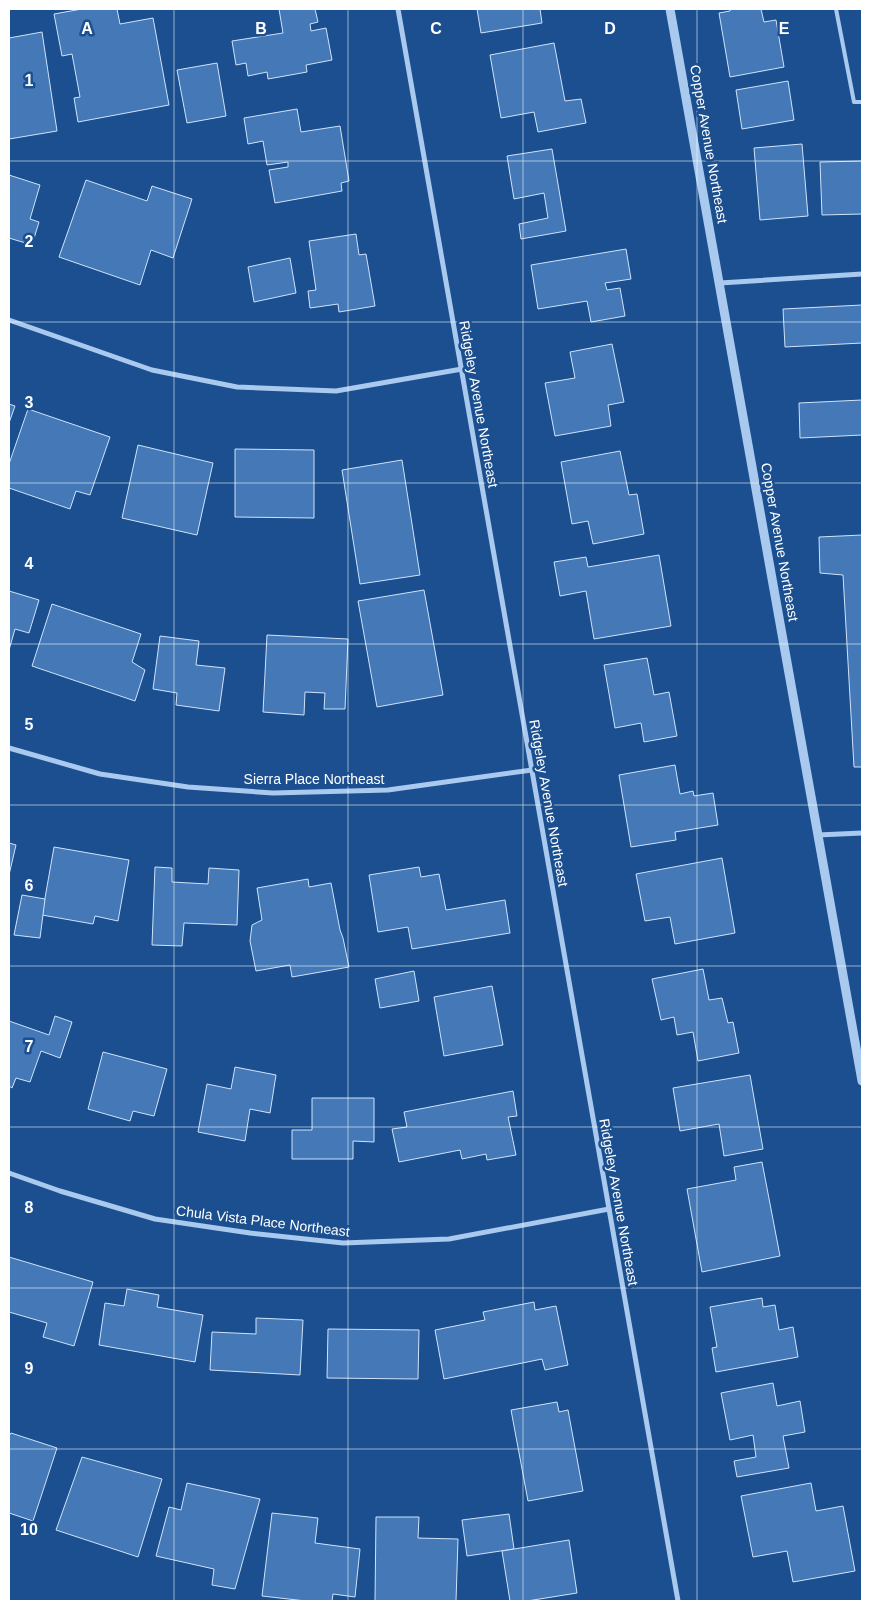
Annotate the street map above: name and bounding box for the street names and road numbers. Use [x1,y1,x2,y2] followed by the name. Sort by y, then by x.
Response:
[687,63,731,225] street label: Copper Avenue Northeast
[456,319,502,489] street label: Ridgeley Avenue Northeast
[758,461,802,623] street label: Copper Avenue Northeast
[526,718,572,888] street label: Ridgeley Avenue Northeast
[244,771,385,787] street label: Sierra Place Northeast
[596,1117,642,1287] street label: Ridgeley Avenue Northeast
[175,1202,351,1240] street label: Chula Vista Place Northeast

